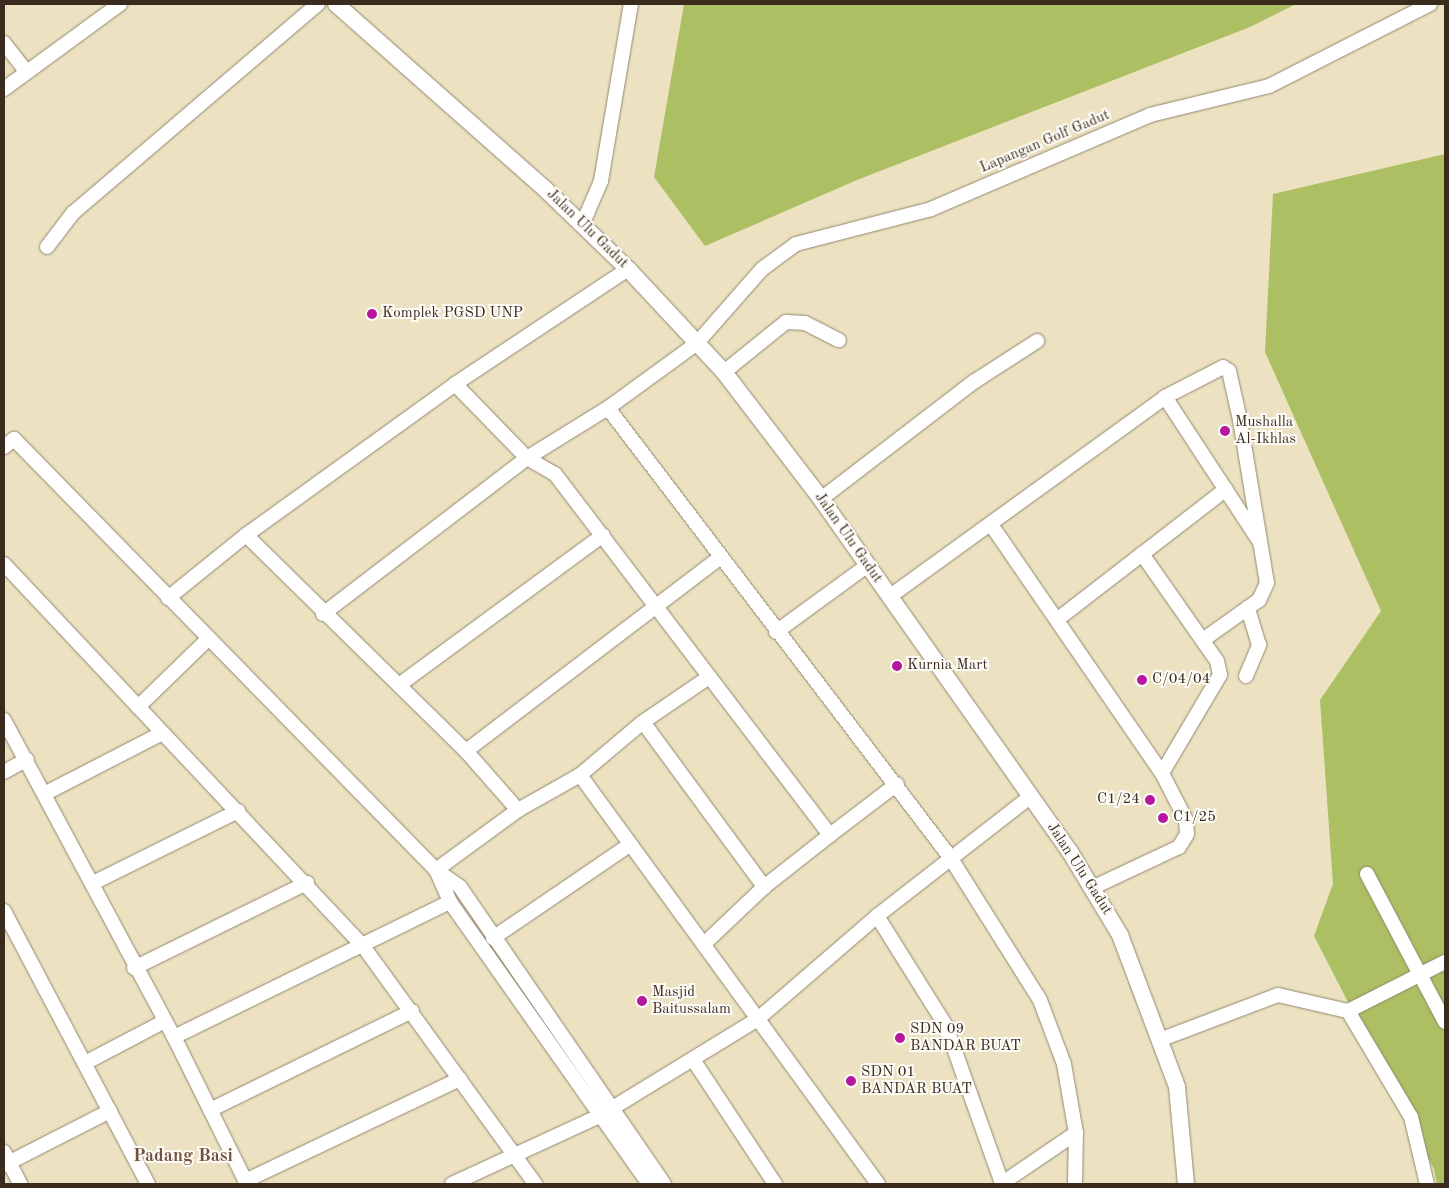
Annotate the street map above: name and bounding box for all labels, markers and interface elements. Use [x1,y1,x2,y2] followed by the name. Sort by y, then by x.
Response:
[977,107,1113,177] street label: Lapangan Golf Gadut
[542,186,632,272] street label: Jalan Ulu Gadut
[382,305,523,323] place label: Komplek PGSD UNP
[366,308,378,320] marker: Komplek PGSD UNP
[1235,413,1296,448] place label: Mushalla Al-Ikhlas
[1219,425,1231,437] marker: Mushalla Al-Ikhlas
[810,489,886,587] street label: Jalan Ulu Gadut
[907,657,988,675] place label: Kurnia Mart
[891,660,903,672] marker: Kurnia Mart
[1152,671,1210,689] place label: C/04/04
[1136,674,1148,686] marker: C/04/04
[1097,791,1140,809] place label: C1/24
[1144,794,1156,806] marker: C1/24
[1173,809,1216,827] place label: C1/25
[1157,812,1169,824] marker: C1/25
[1042,819,1116,919] street label: Jalan Ulu Gadut
[652,983,731,1018] place label: Masjid Baitussalam
[636,995,648,1007] marker: Masjid Baitussalam
[910,1020,1021,1055] place label: SDN 09 BANDAR BUAT
[894,1032,906,1044] marker: SDN 09 BANDAR BUAT
[861,1063,972,1098] place label: SDN 01 BANDAR BUAT
[845,1075,857,1087] marker: SDN 01 BANDAR BUAT
[133,1145,233,1167] district label: Padang Basi

